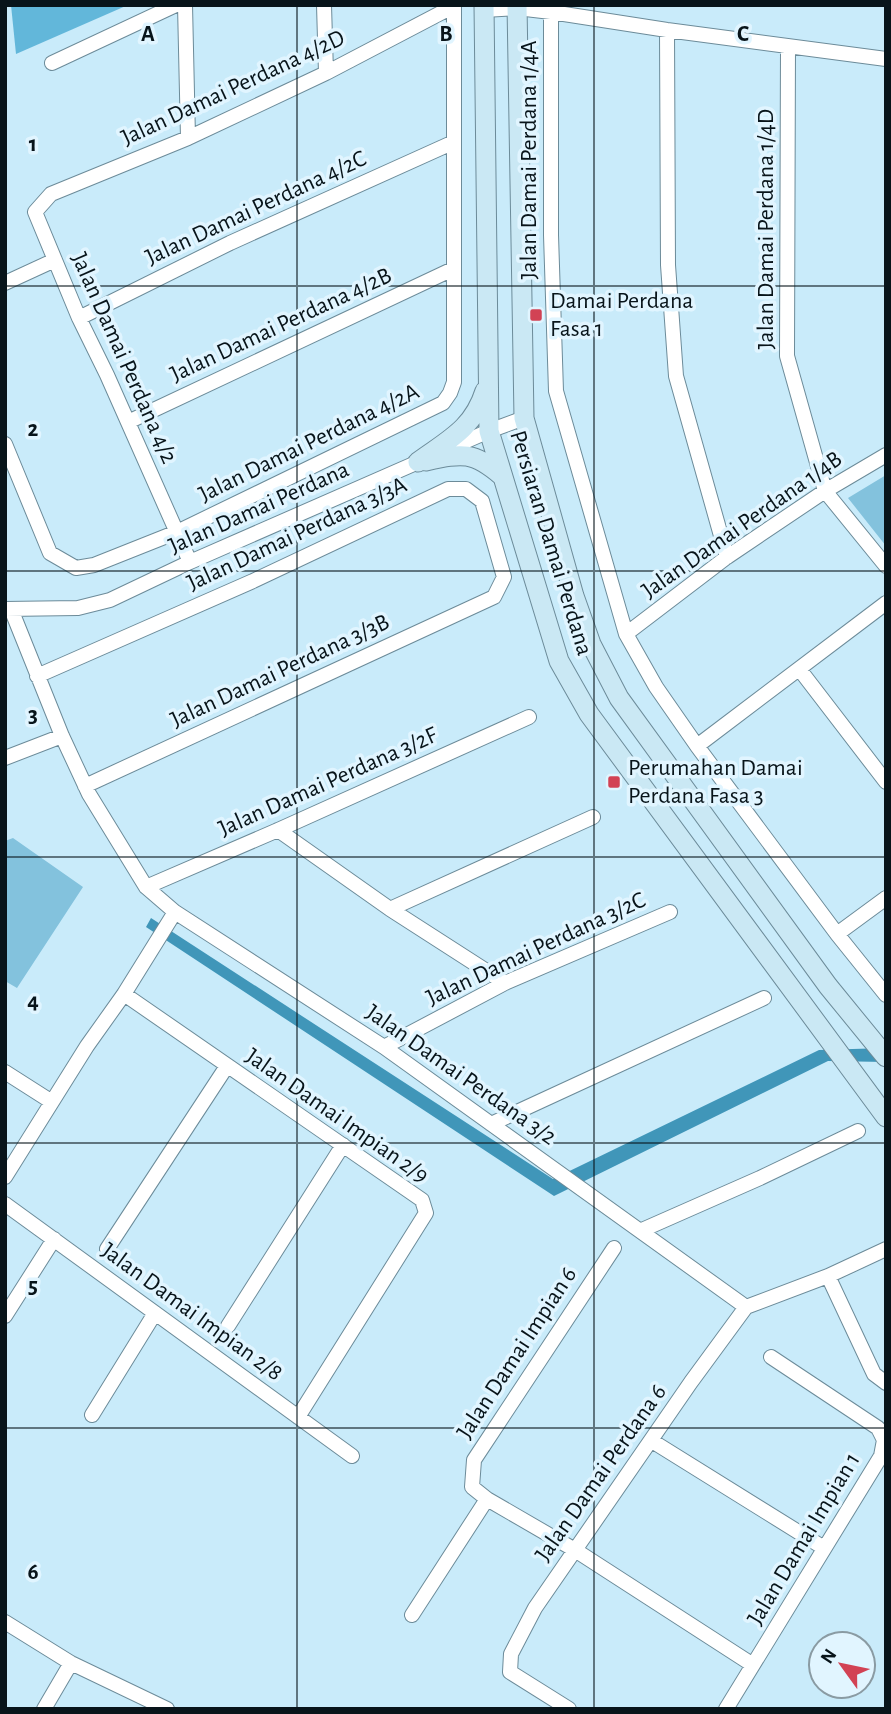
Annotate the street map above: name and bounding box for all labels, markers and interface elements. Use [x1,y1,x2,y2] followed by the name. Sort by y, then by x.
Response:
[141,23,155,46] text: A
[439,23,453,46] text: B
[737,23,749,46] text: C
[118,26,348,150] street label: Jalan Damai Perdana 4/2D
[517,40,541,280] street label: Jalan Damai Perdana 1/4A
[754,109,778,349] street label: Jalan Damai Perdana 1/4D
[29,133,37,156] text: 1
[142,146,370,270] street label: Jalan Damai Perdana 4/2C
[67,249,181,467] street label: Jalan Damai Perdana 4/2
[167,263,395,387] street label: Jalan Damai Perdana 4/2B
[550,289,693,341] place label: Damai Perdana Fasa 1
[528,307,544,323] marker: Damai Perdana Fasa 1
[194,377,424,509] street label: Jalan Damai Perdana 4/2A
[28,418,39,441] text: 2
[505,428,597,658] street label: Persiaran Damai Perdana
[638,447,846,603] street label: Jalan Damai Perdana 1/4B
[164,455,354,561] street label: Jalan Damai Perdana
[184,473,411,595] street label: Jalan Damai Perdana 3/3A
[167,610,393,732] street label: Jalan Damai Perdana 3/3B
[28,704,38,727] text: 3
[215,723,442,841] street label: Jalan Damai Perdana 3/2F
[628,756,803,808] place label: Perumahan Damai Perdana Fasa 3
[606,774,622,790] marker: Perumahan Damai Perdana Fasa 3
[423,888,649,1010] street label: Jalan Damai Perdana 3/2C
[27,990,39,1013] text: 4
[361,1000,561,1150] street label: Jalan Damai Perdana 3/2
[241,1044,433,1188] street label: Jalan Damai Impian 2/9
[97,1238,287,1386] street label: Jalan Damai Impian 2/8
[453,1263,581,1443] street label: Jalan Damai Impian 6
[28,1275,38,1298] text: 5
[531,1380,671,1566] street label: Jalan Damai Perdana 6
[743,1449,865,1629] street label: Jalan Damai Impian 1
[27,1561,39,1584] text: 6
[807,1630,877,1700] north arrow
[817,1646,841,1667] text: N

